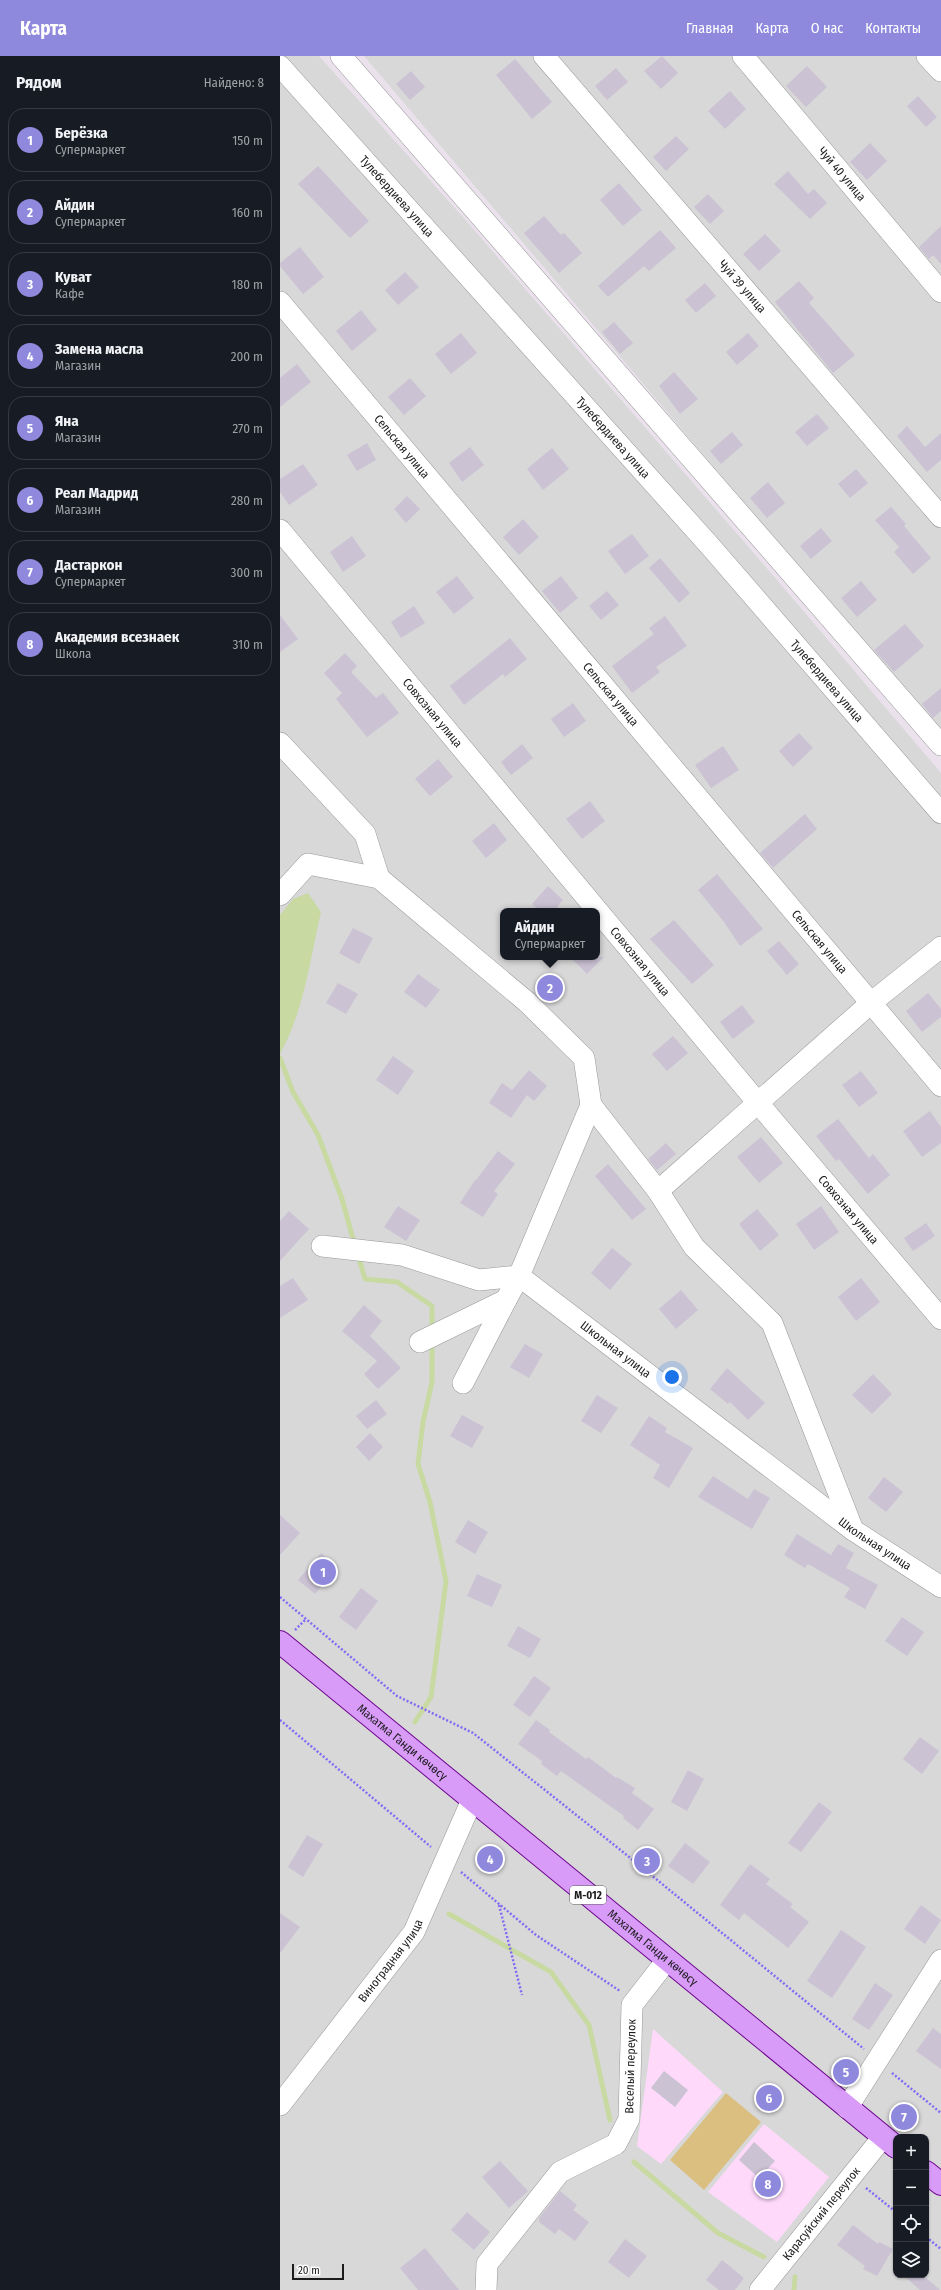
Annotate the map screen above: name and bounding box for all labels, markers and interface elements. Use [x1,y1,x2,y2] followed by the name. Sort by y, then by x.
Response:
[20,17,67,40] text: Карта
[686,20,733,37] text: Главная
[755,20,789,37] text: Карта
[811,20,843,37] text: О нас
[865,20,921,37] text: Контакты
[16,72,61,93] text: Рядом
[204,75,264,90] text: Найдено: 8
[55,124,108,142] text: Берёзка
[27,133,33,148] text: 1
[232,133,263,148] text: 150 m
[55,142,126,157] text: Супермаркет
[815,144,869,204] street label: Чуй 40 улица
[357,153,437,240] street label: Тулебердиева улица
[55,196,95,214] text: Айдин
[27,205,33,220] text: 2
[232,205,263,220] text: 160 m
[55,214,126,229] text: Супермаркет
[716,257,769,316] street label: Чуй 39 улица
[55,268,92,286] text: Куват
[27,277,33,292] text: 3
[232,277,263,292] text: 180 m
[55,286,84,301] text: Кафе
[55,340,144,358] text: Замена масла
[27,349,33,364] text: 4
[231,349,263,364] text: 200 m
[55,358,101,373] text: Магазин
[573,394,653,481] street label: Тулебердиева улица
[55,412,79,430] text: Яна
[371,412,433,481] street label: Сельская улица
[27,421,33,436] text: 5
[232,421,263,436] text: 270 m
[55,430,101,445] text: Магазин
[55,484,138,502] text: Реал Мадрид
[27,493,33,508] text: 6
[231,493,263,508] text: 280 m
[55,502,101,517] text: Магазин
[55,556,123,574] text: Дастаркон
[27,565,33,580] text: 7
[231,565,263,580] text: 300 m
[55,574,126,589] text: Супермаркет
[55,628,179,646] text: Академия всезнаек
[27,637,33,652] text: 8
[233,637,263,652] text: 310 m
[787,637,866,725] street label: Тулебердиева улица
[55,646,91,661] text: Школа
[580,660,641,729] street label: Сельская улица
[400,675,465,750] street label: Совхозная улица
[789,907,850,977] street label: Сельская улица
[500,908,600,960] popup
[515,918,554,936] text: Айдин
[607,924,673,999] street label: Совхозная улица
[515,936,585,951] text: Супермаркет
[537,973,563,1003] pin: 2
[815,1172,881,1247] street label: Совхозная улица
[578,1318,654,1381] street label: Школьная улица
[662,1367,682,1387] your location
[836,1514,914,1573] street label: Школьная улица
[310,1557,336,1587] pin: 1
[354,1701,451,1784] street label: Махатма Ганди көчөсү
[477,1844,503,1874] pin: 4
[634,1846,660,1876] pin: 3
[570,1886,606,1904] road number: М-012
[605,1907,701,1989] street label: Махатма Ганди көчөсү
[355,1917,426,2005] street label: Виноградная улица
[622,2018,639,2114] street label: Веселый переулок
[833,2057,859,2087] pin: 5
[756,2083,782,2113] pin: 6
[891,2102,917,2132] pin: 7
[893,2134,929,2278] map controls
[893,2134,929,2170] button: +
[780,2164,863,2263] street label: Карасуйский переулок
[755,2169,781,2199] pin: 8
[893,2170,929,2206] button: −
[893,2206,929,2242] button: locate
[893,2242,929,2278] button: layers
[292,2262,344,2281] scale bar
[298,2264,320,2277] text: 20 m

